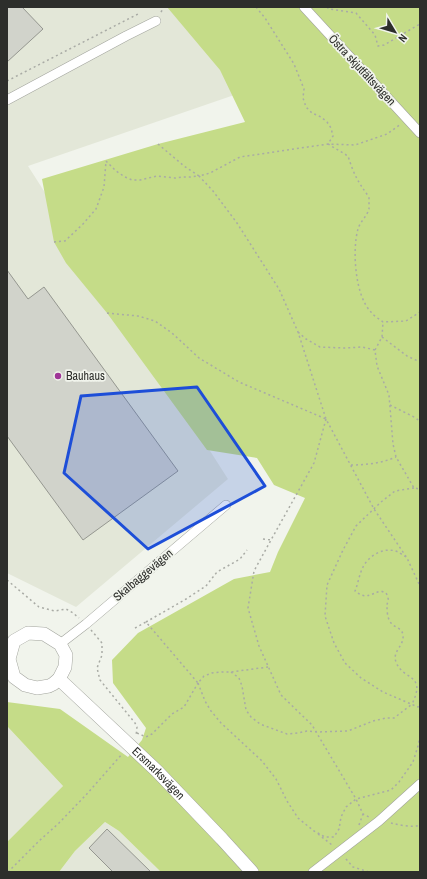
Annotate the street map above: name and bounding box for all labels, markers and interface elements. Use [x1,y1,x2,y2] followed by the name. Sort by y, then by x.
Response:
[375,12,415,52] north arrow
[325,30,400,109] street label: Östra skjutfältsvägen
[395,31,410,45] text: N
[66,368,105,384] place label: Bauhaus
[53,371,63,381] marker: Bauhaus
[110,545,176,605] street label: Skalbaggevägen
[128,744,188,803] street label: Ersmarksvägen

